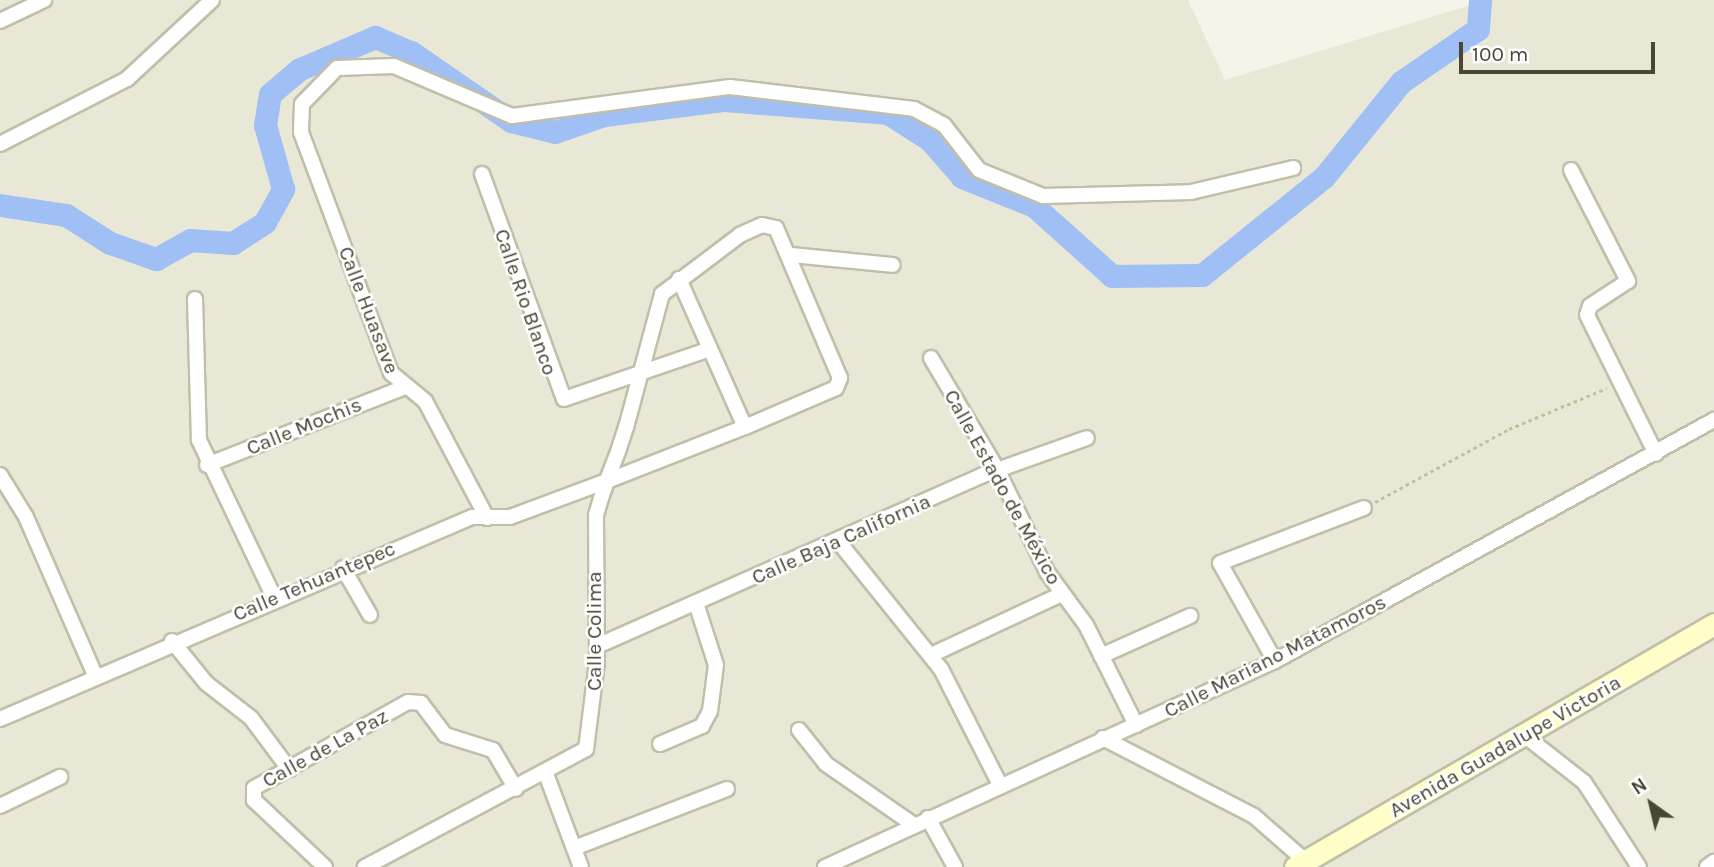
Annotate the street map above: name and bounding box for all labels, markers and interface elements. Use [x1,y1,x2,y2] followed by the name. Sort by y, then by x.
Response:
[1462,28,1658,72] scale bar
[1472,42,1529,66] text: 100 m
[489,226,563,378] street label: Calle Rio Blanco
[333,243,405,377] street label: Calle Huasave
[939,385,1067,589] street label: Calle Estado de México
[243,391,365,461] street label: Calle Mochis
[748,488,934,590] street label: Calle Baja California
[229,535,399,627] street label: Calle Tehuantepec
[581,571,607,691] street label: Calle Colima
[1160,589,1390,723] street label: Calle Mariano Matamoros
[1385,669,1625,823] street label: Avenida Guadalupe Victoria
[258,703,392,793] street label: Calle de La Paz
[1616,769,1686,839] north arrow
[1627,774,1651,800] text: N

